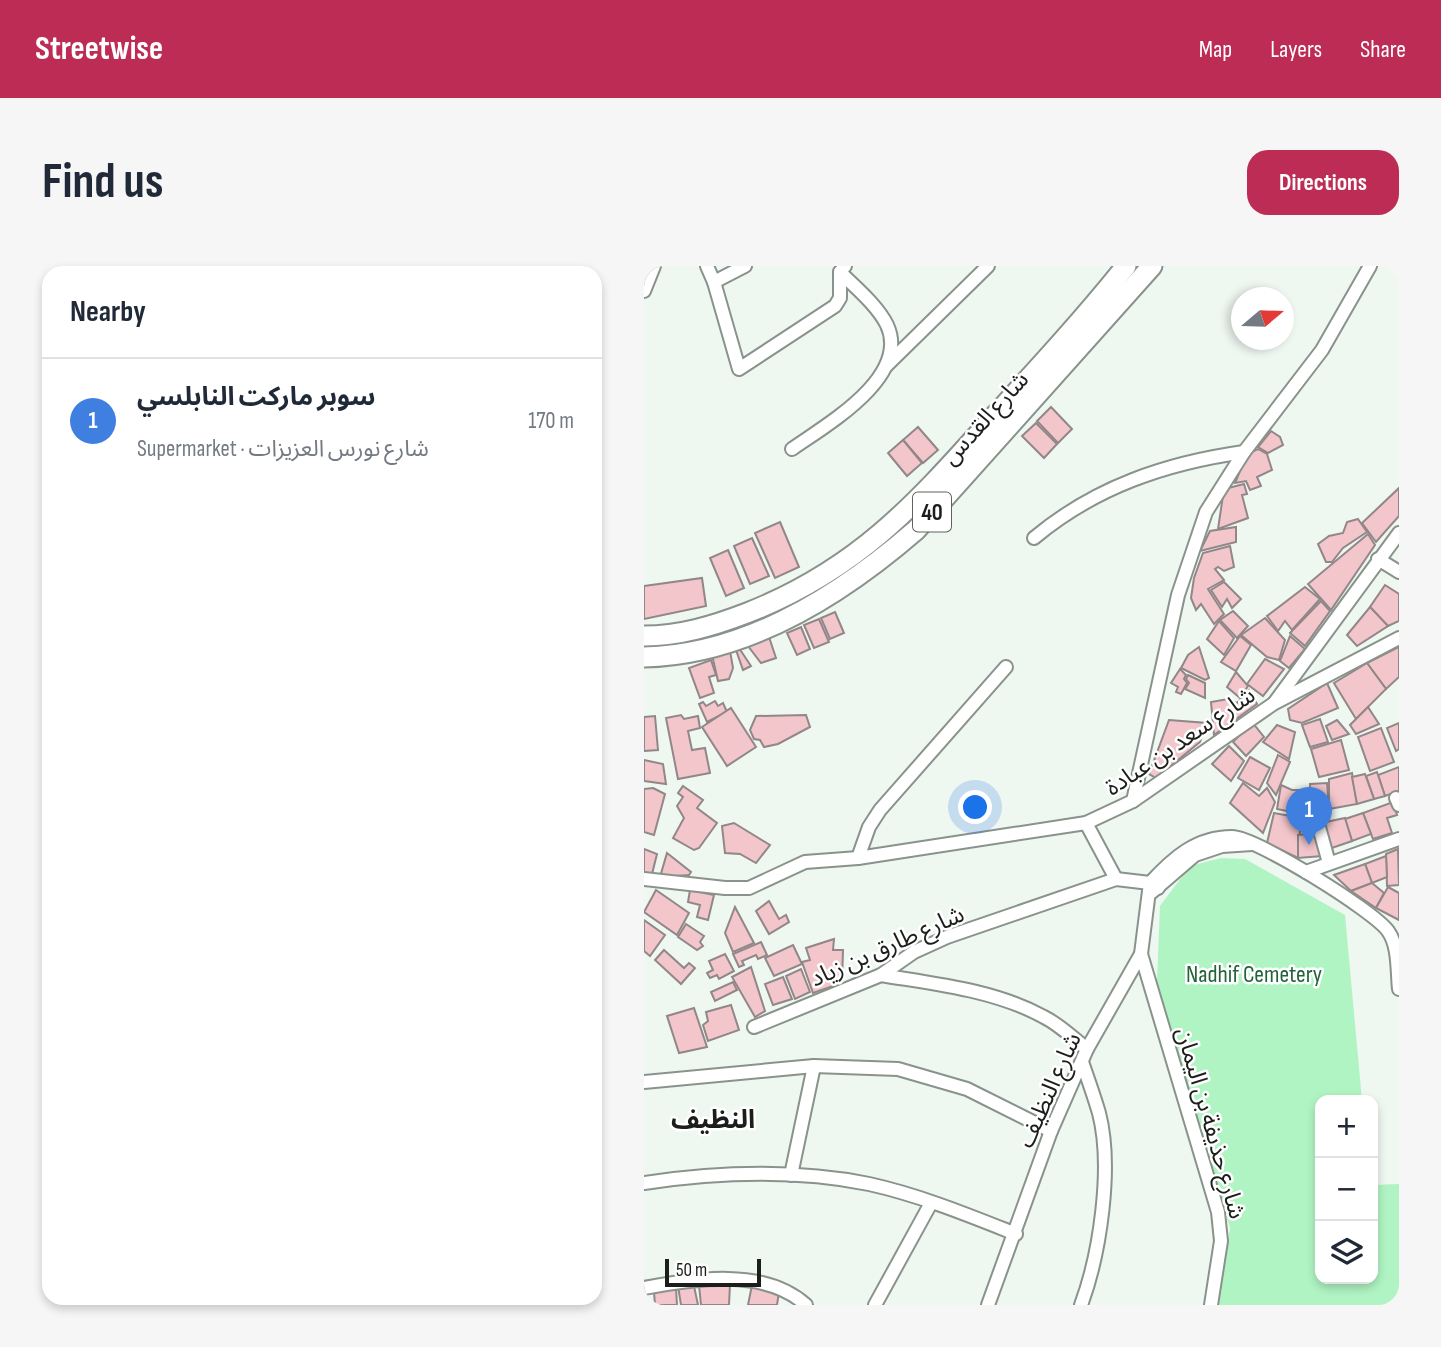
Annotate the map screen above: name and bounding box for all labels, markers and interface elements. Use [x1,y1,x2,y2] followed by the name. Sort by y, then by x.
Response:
[35,29,163,69] text: Streetwise
[1199,35,1232,64] text: Map
[1270,35,1322,64] text: Layers
[1360,35,1406,64] text: Share
[1247,150,1399,215] button: Directions
[42,153,164,212] text: Find us
[1231,287,1294,350] north arrow
[70,294,146,330] text: Nearby
[936,365,1037,473] street label: شارع القدس
[137,382,375,413] text: سوبر ماركت النابلسي
[88,407,98,435] text: 1
[528,407,574,435] text: 170 m
[137,435,429,463] text: Supermarket · شارع نورس العزيزات
[913,493,951,532] road number: 40
[1100,681,1262,804] street label: شارع سعد بن عبادة
[1286,787,1332,845] pin: 1
[958,790,992,824] your location
[806,899,970,995] street label: شارع طارق بن زياد
[1186,960,1322,989] park label: Nadhif Cemetery
[1167,1024,1252,1223] street label: شارع حذيفة بن اليمان
[1011,1028,1090,1153] street label: شارع النظيف
[1315,1095,1378,1284] map controls
[1315,1095,1378,1158] button: +
[671,1105,755,1136] district label: النظيف
[1315,1158,1378,1221] button: −
[1315,1221,1378,1284] button: layers
[665,1256,761,1288] scale bar
[676,1259,707,1282] text: 50 m

